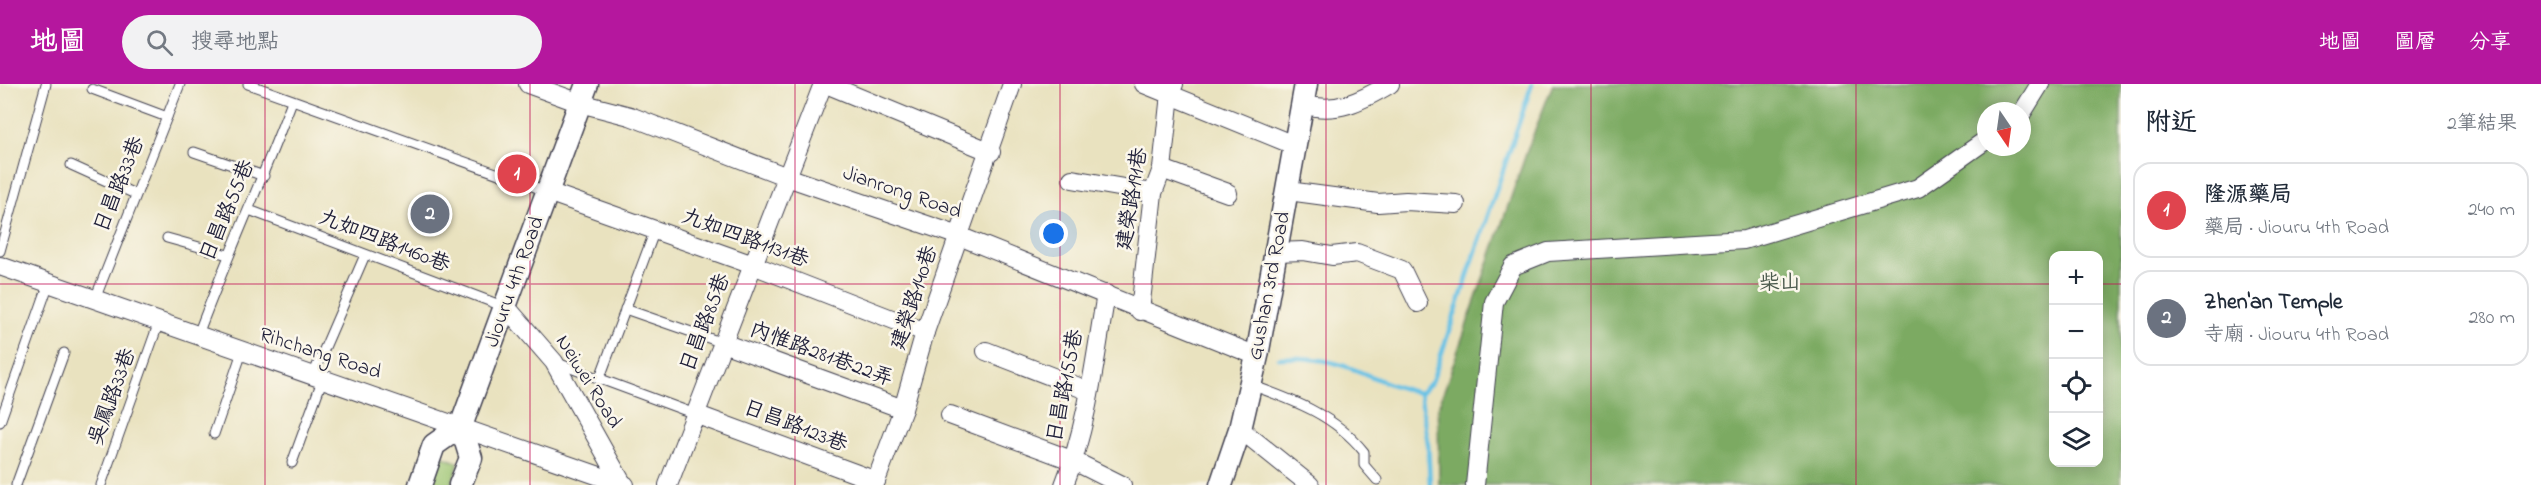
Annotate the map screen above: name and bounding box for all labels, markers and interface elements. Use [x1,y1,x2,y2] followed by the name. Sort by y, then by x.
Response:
[122,15,542,69] search box
[30,23,86,64] text: 地圖
[143,26,176,59] icon: search
[191,27,279,59] text: 搜尋地點
[2319,28,2361,58] text: 地圖
[2394,28,2436,58] text: 圖層
[2469,28,2511,58] text: 分享
[1977,102,2031,156] north arrow
[2145,105,2197,143] text: 附近
[2447,110,2517,139] text: 2筆結果
[87,132,153,238] street label: 日昌路33巷
[1110,145,1156,253] street label: 建榮路191巷
[498,152,536,196] pin: 1
[193,155,263,267] street label: 日昌路55巷
[838,159,966,229] street label: Jianrong Road
[2204,180,2292,212] text: 隆源藥局
[410,192,450,236] pin: 2
[2163,196,2170,225] text: 1
[2468,196,2515,225] text: 240 m
[677,202,813,276] street label: 九如四路1131巷
[314,203,454,281] street label: 九如四路1460巷
[1241,209,1299,363] street label: Gushan 3rd Road
[477,212,553,352] street label: Jiouru 4th Road
[2204,214,2389,243] text: 藥局 · Jiouru 4th Road
[1039,219,1068,248] your location
[884,242,946,354] street label: 建榮路140巷
[2049,251,2103,467] map controls
[2049,251,2103,305] button: +
[673,269,739,377] street label: 日昌路85巷
[1759,269,1801,299] park label: 柴山
[2204,287,2343,319] text: Zhen'an Temple
[2162,304,2171,333] text: 2
[2468,304,2515,333] text: 280 m
[2049,305,2103,359] button: −
[745,315,897,395] street label: 內惟路281巷22弄
[254,320,385,390] street label: Rihchang Road
[2204,321,2389,350] text: 寺廟 · Jiouru 4th Road
[1040,327,1092,445] street label: 日昌路155巷
[547,329,629,435] street label: Neiwei Road
[82,344,144,450] street label: 吳鳳路33巷
[2049,359,2103,413] button: locate
[738,393,852,461] street label: 日昌路123巷
[2049,413,2103,467] button: layers

